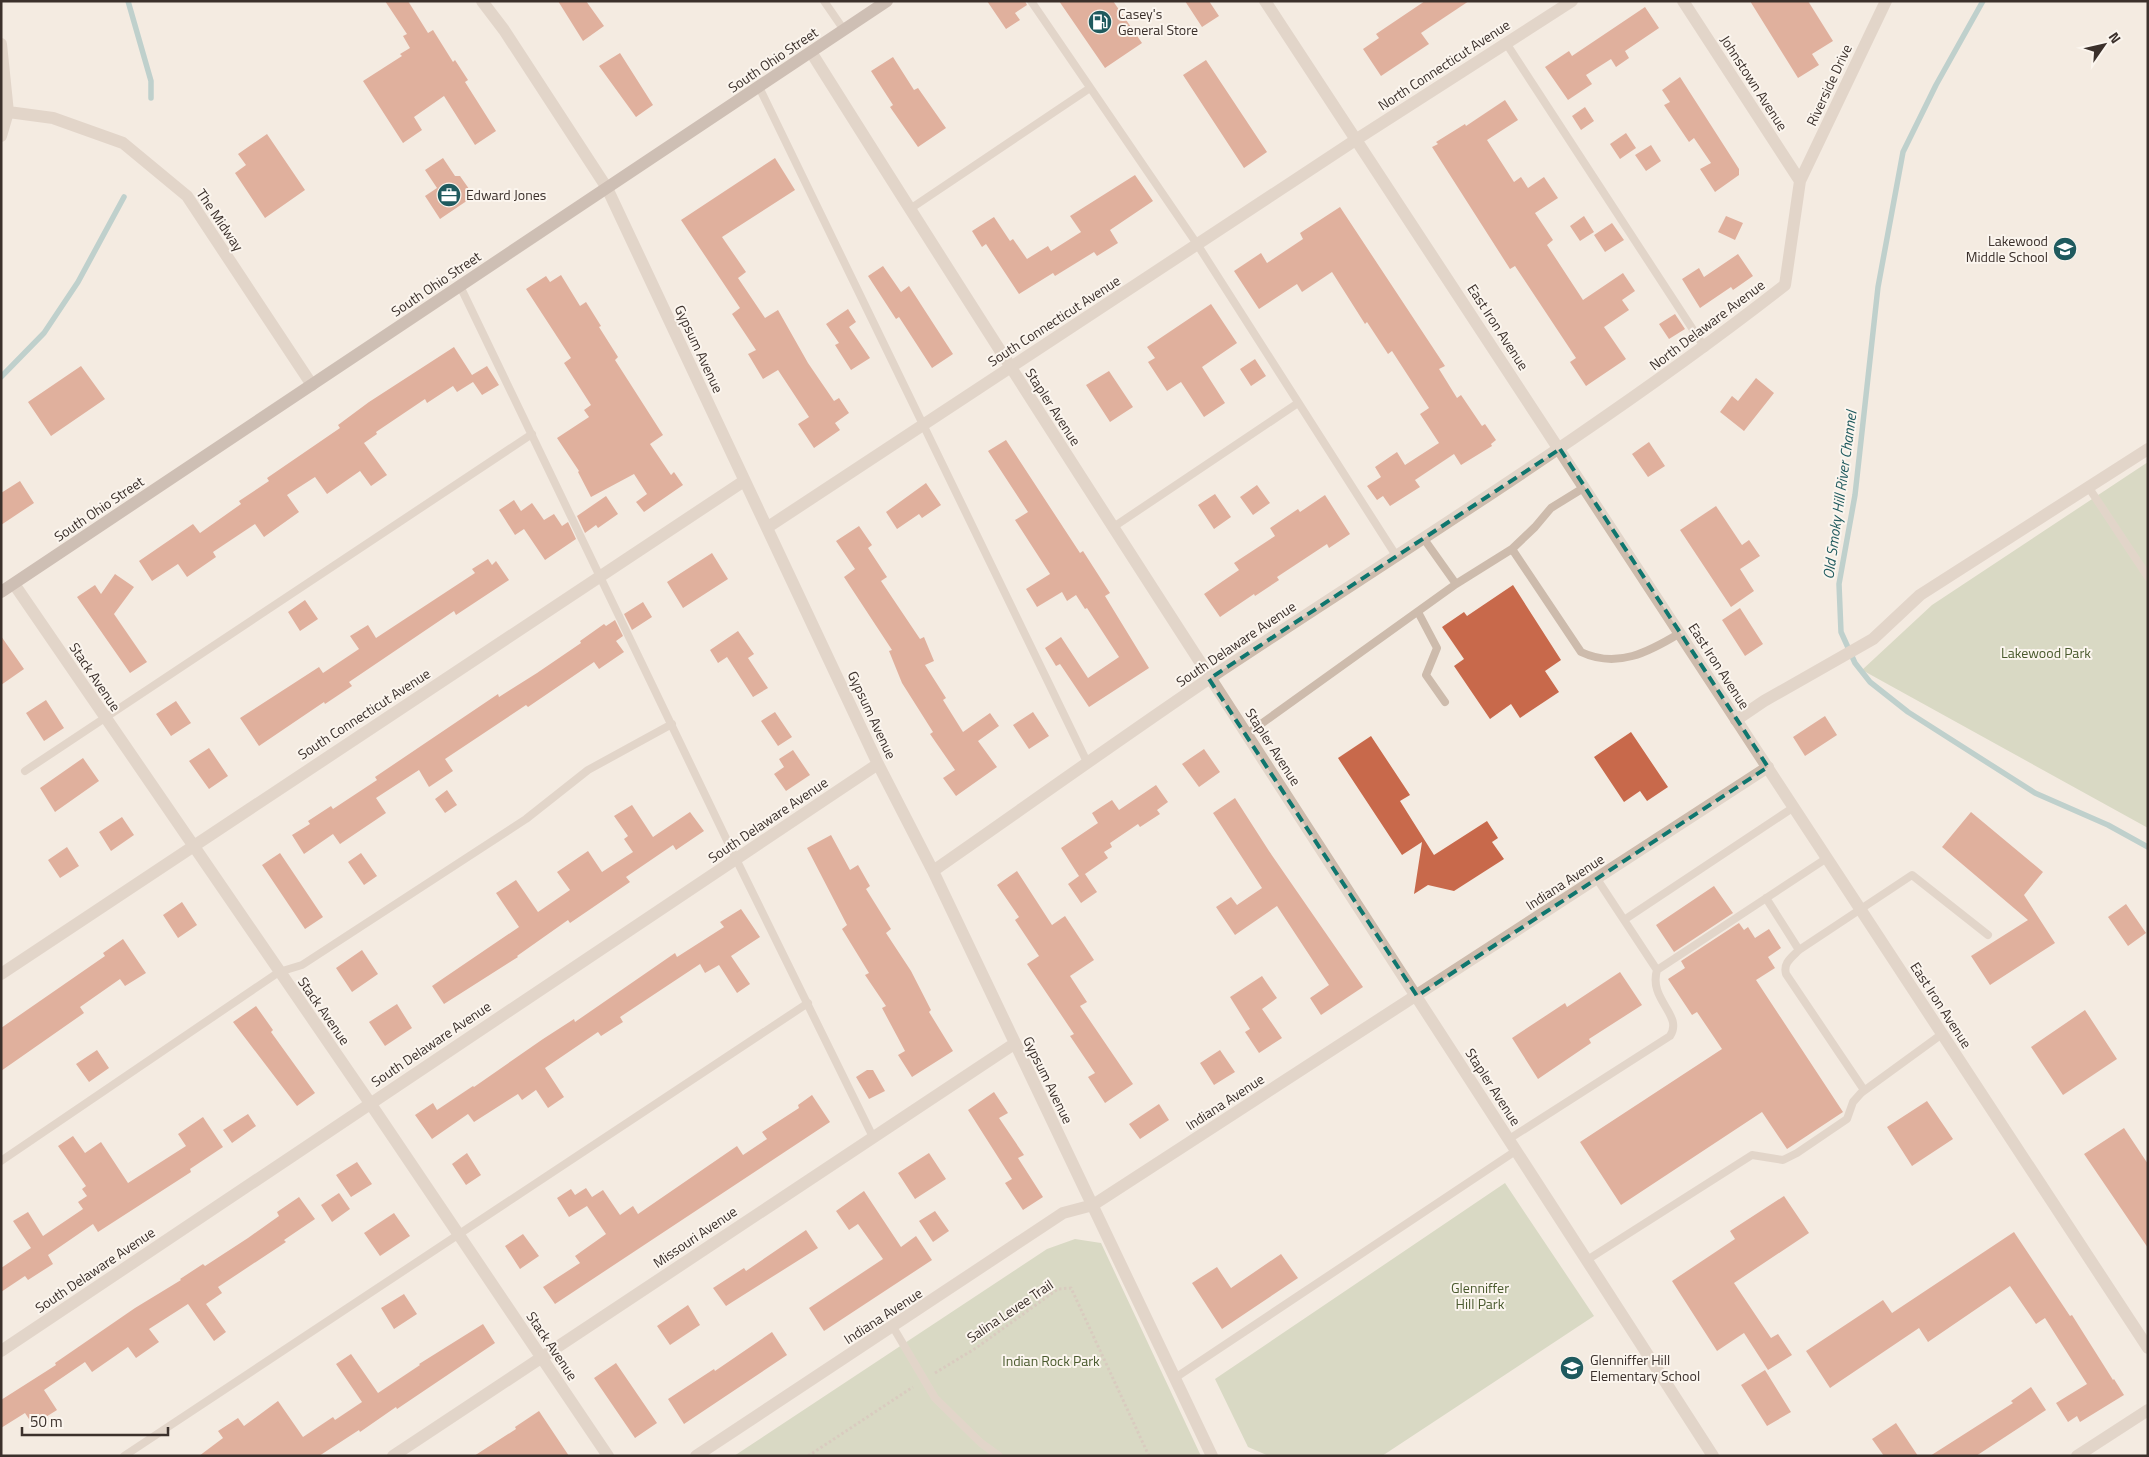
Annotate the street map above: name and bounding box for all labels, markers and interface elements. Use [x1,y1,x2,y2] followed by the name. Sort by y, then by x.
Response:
[1118,3,1198,40] place label: Casey's General Store
[1087,9,1113,35] fuel station icon: Casey's General Store
[1374,14,1514,115] street label: North Connecticut Avenue
[2079,20,2129,70] north arrow
[724,22,822,97] street label: South Ohio Street
[2104,28,2127,47] text: N
[1716,31,1793,135] street label: Johnstown Avenue
[1800,40,1857,129] street label: Riverside Drive
[436,182,462,208] office icon: Edward Jones
[192,184,249,255] street label: The Midway
[466,184,546,205] place label: Edward Jones
[1966,230,2048,267] place label: Lakewood Middle School
[2052,236,2078,262] school or university icon: Lakewood Middle School
[387,246,485,321] street label: South Ohio Street
[983,270,1124,371] street label: South Connecticut Avenue
[1645,274,1769,375] street label: North Delaware Avenue
[1463,279,1534,374] street label: East Iron Avenue
[670,301,729,396] street label: Gypsum Avenue
[1020,364,1086,450] street label: Stapler Avenue
[1816,408,1863,581] water label: Old Smoky Hill River Channel
[50,471,148,546] street label: South Ohio Street
[1172,596,1300,692] street label: South Delaware Avenue
[1684,618,1755,713] street label: East Iron Avenue
[65,638,126,715] street label: Stack Avenue
[2001,642,2091,663] park label: Lakewood Park
[293,663,434,764] street label: South Connecticut Avenue
[843,667,902,762] street label: Gypsum Avenue
[1240,704,1306,790] street label: Stapler Avenue
[704,772,832,868] street label: South Delaware Avenue
[1521,848,1608,915] street label: Indiana Avenue
[1906,957,1977,1052] street label: East Iron Avenue
[293,972,356,1049] street label: Stack Avenue
[367,996,495,1092] street label: South Delaware Avenue
[1018,1032,1079,1127] street label: Gypsum Avenue
[1460,1044,1526,1130] street label: Stapler Avenue
[1181,1068,1268,1135] street label: Indiana Avenue
[648,1201,741,1273] street label: Missouri Avenue
[31,1222,159,1318] street label: South Delaware Avenue
[962,1274,1057,1347] street label: Salina Levee Trail
[1451,1277,1509,1314] park label: Glenniffer Hill Park
[839,1282,926,1349] street label: Indiana Avenue
[522,1307,583,1384] street label: Stack Avenue
[1590,1349,1700,1386] place label: Glenniffer Hill Elementary School
[1002,1350,1100,1371] park label: Indian Rock Park
[1559,1355,1585,1381] school or university icon: Glenniffer Hill Elementary School
[22,1404,169,1436] scale bar
[30,1410,63,1433] text: 50 m

